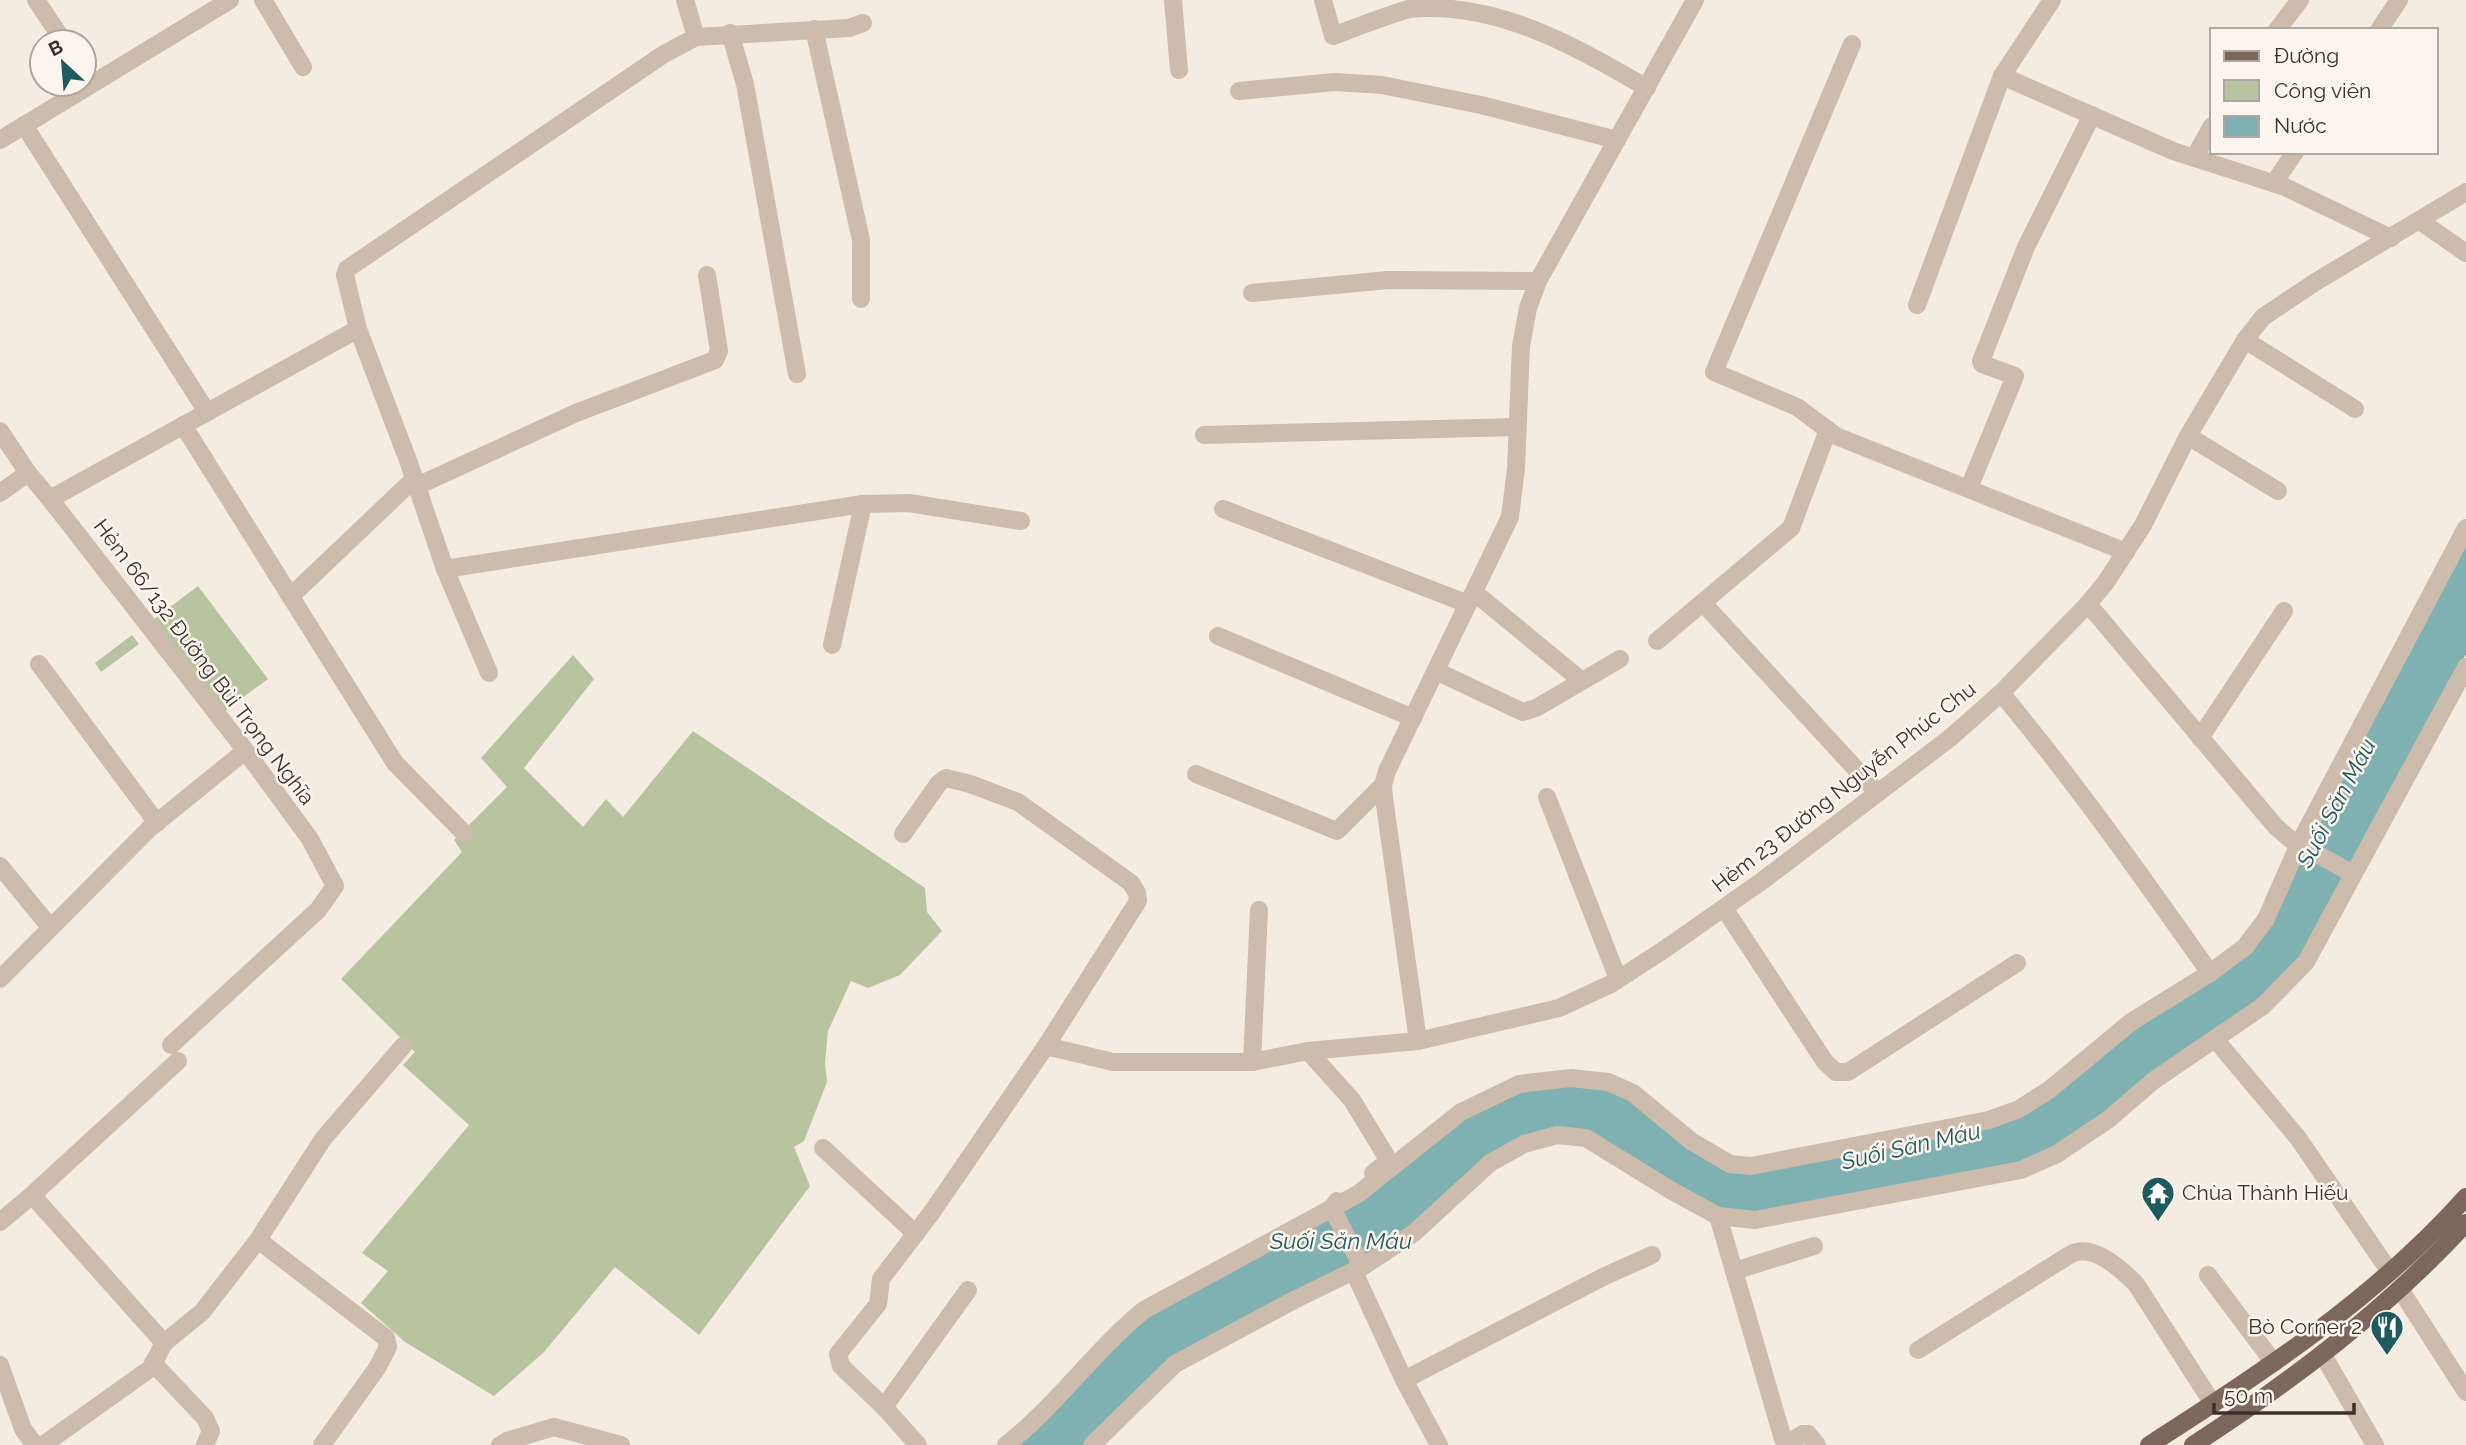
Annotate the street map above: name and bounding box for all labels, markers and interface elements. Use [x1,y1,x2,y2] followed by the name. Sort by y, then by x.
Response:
[28,28,98,98] north arrow
[2210,28,2438,154] legend
[45,35,66,60] text: B
[2274,43,2339,68] text: Đường
[2274,78,2371,103] text: Công viên
[2274,113,2327,138] text: Nước
[89,514,320,810] street label: Hẻm 66/132 Đường Bùi Trọng Nghĩa
[1707,676,1980,897] street label: Hẻm 23 Đường Nguyễn Phúc Chu
[2290,734,2381,873] water label: Suối Săn Máu
[1838,1116,1983,1175] water label: Suối Săn Máu
[2139,1174,2177,1223] temple icon: Chùa Thành Hiếu
[2182,1180,2349,1205] place label: Chùa Thành Hiếu
[1269,1227,1412,1254] water label: Suối Săn Máu
[2368,1308,2406,1357] restaurant icon: Bò Corner 2
[2248,1314,2362,1339] place label: Bò Corner 2
[2214,1372,2354,1416] scale bar
[2224,1383,2273,1408] text: 50 m

